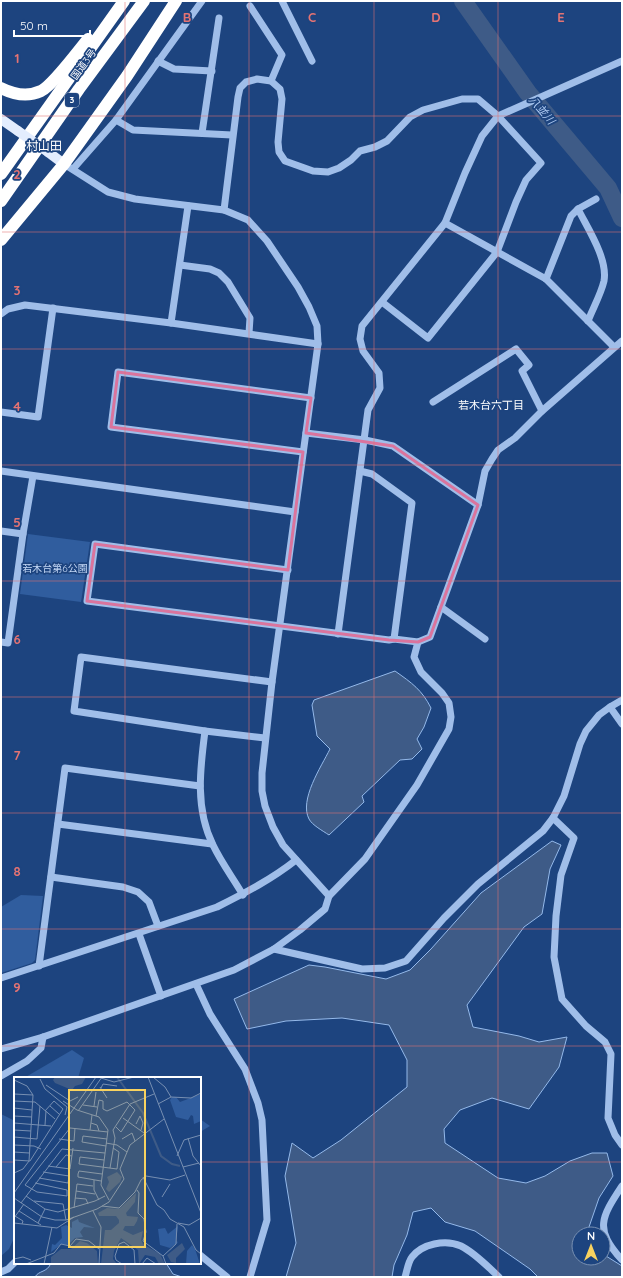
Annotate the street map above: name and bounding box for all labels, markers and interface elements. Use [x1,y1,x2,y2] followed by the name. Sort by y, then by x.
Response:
[183,9,191,25] text: B
[308,9,316,25] text: C
[431,9,441,25] text: D
[557,9,565,25] text: E
[14,12,90,38] scale bar
[20,18,48,33] text: 50 m
[68,46,99,82] street label: 国道3号
[14,50,20,66] text: 1
[65,93,79,107] road number: 3
[526,93,559,128] water label: 八並川
[26,138,62,153] district label: 村山田
[13,166,21,182] text: 2
[14,282,21,298] text: 3
[13,398,21,414] text: 4
[458,398,524,412] district label: 若木台六丁目
[13,514,21,530] text: 5
[22,562,88,575] park label: 若木台第6公園
[13,631,21,647] text: 6
[13,747,21,763] text: 7
[13,863,21,879] text: 8
[13,979,21,995] text: 9
[14,1077,201,1264] inset map
[571,1226,611,1266] north arrow
[587,1229,595,1243] text: N

